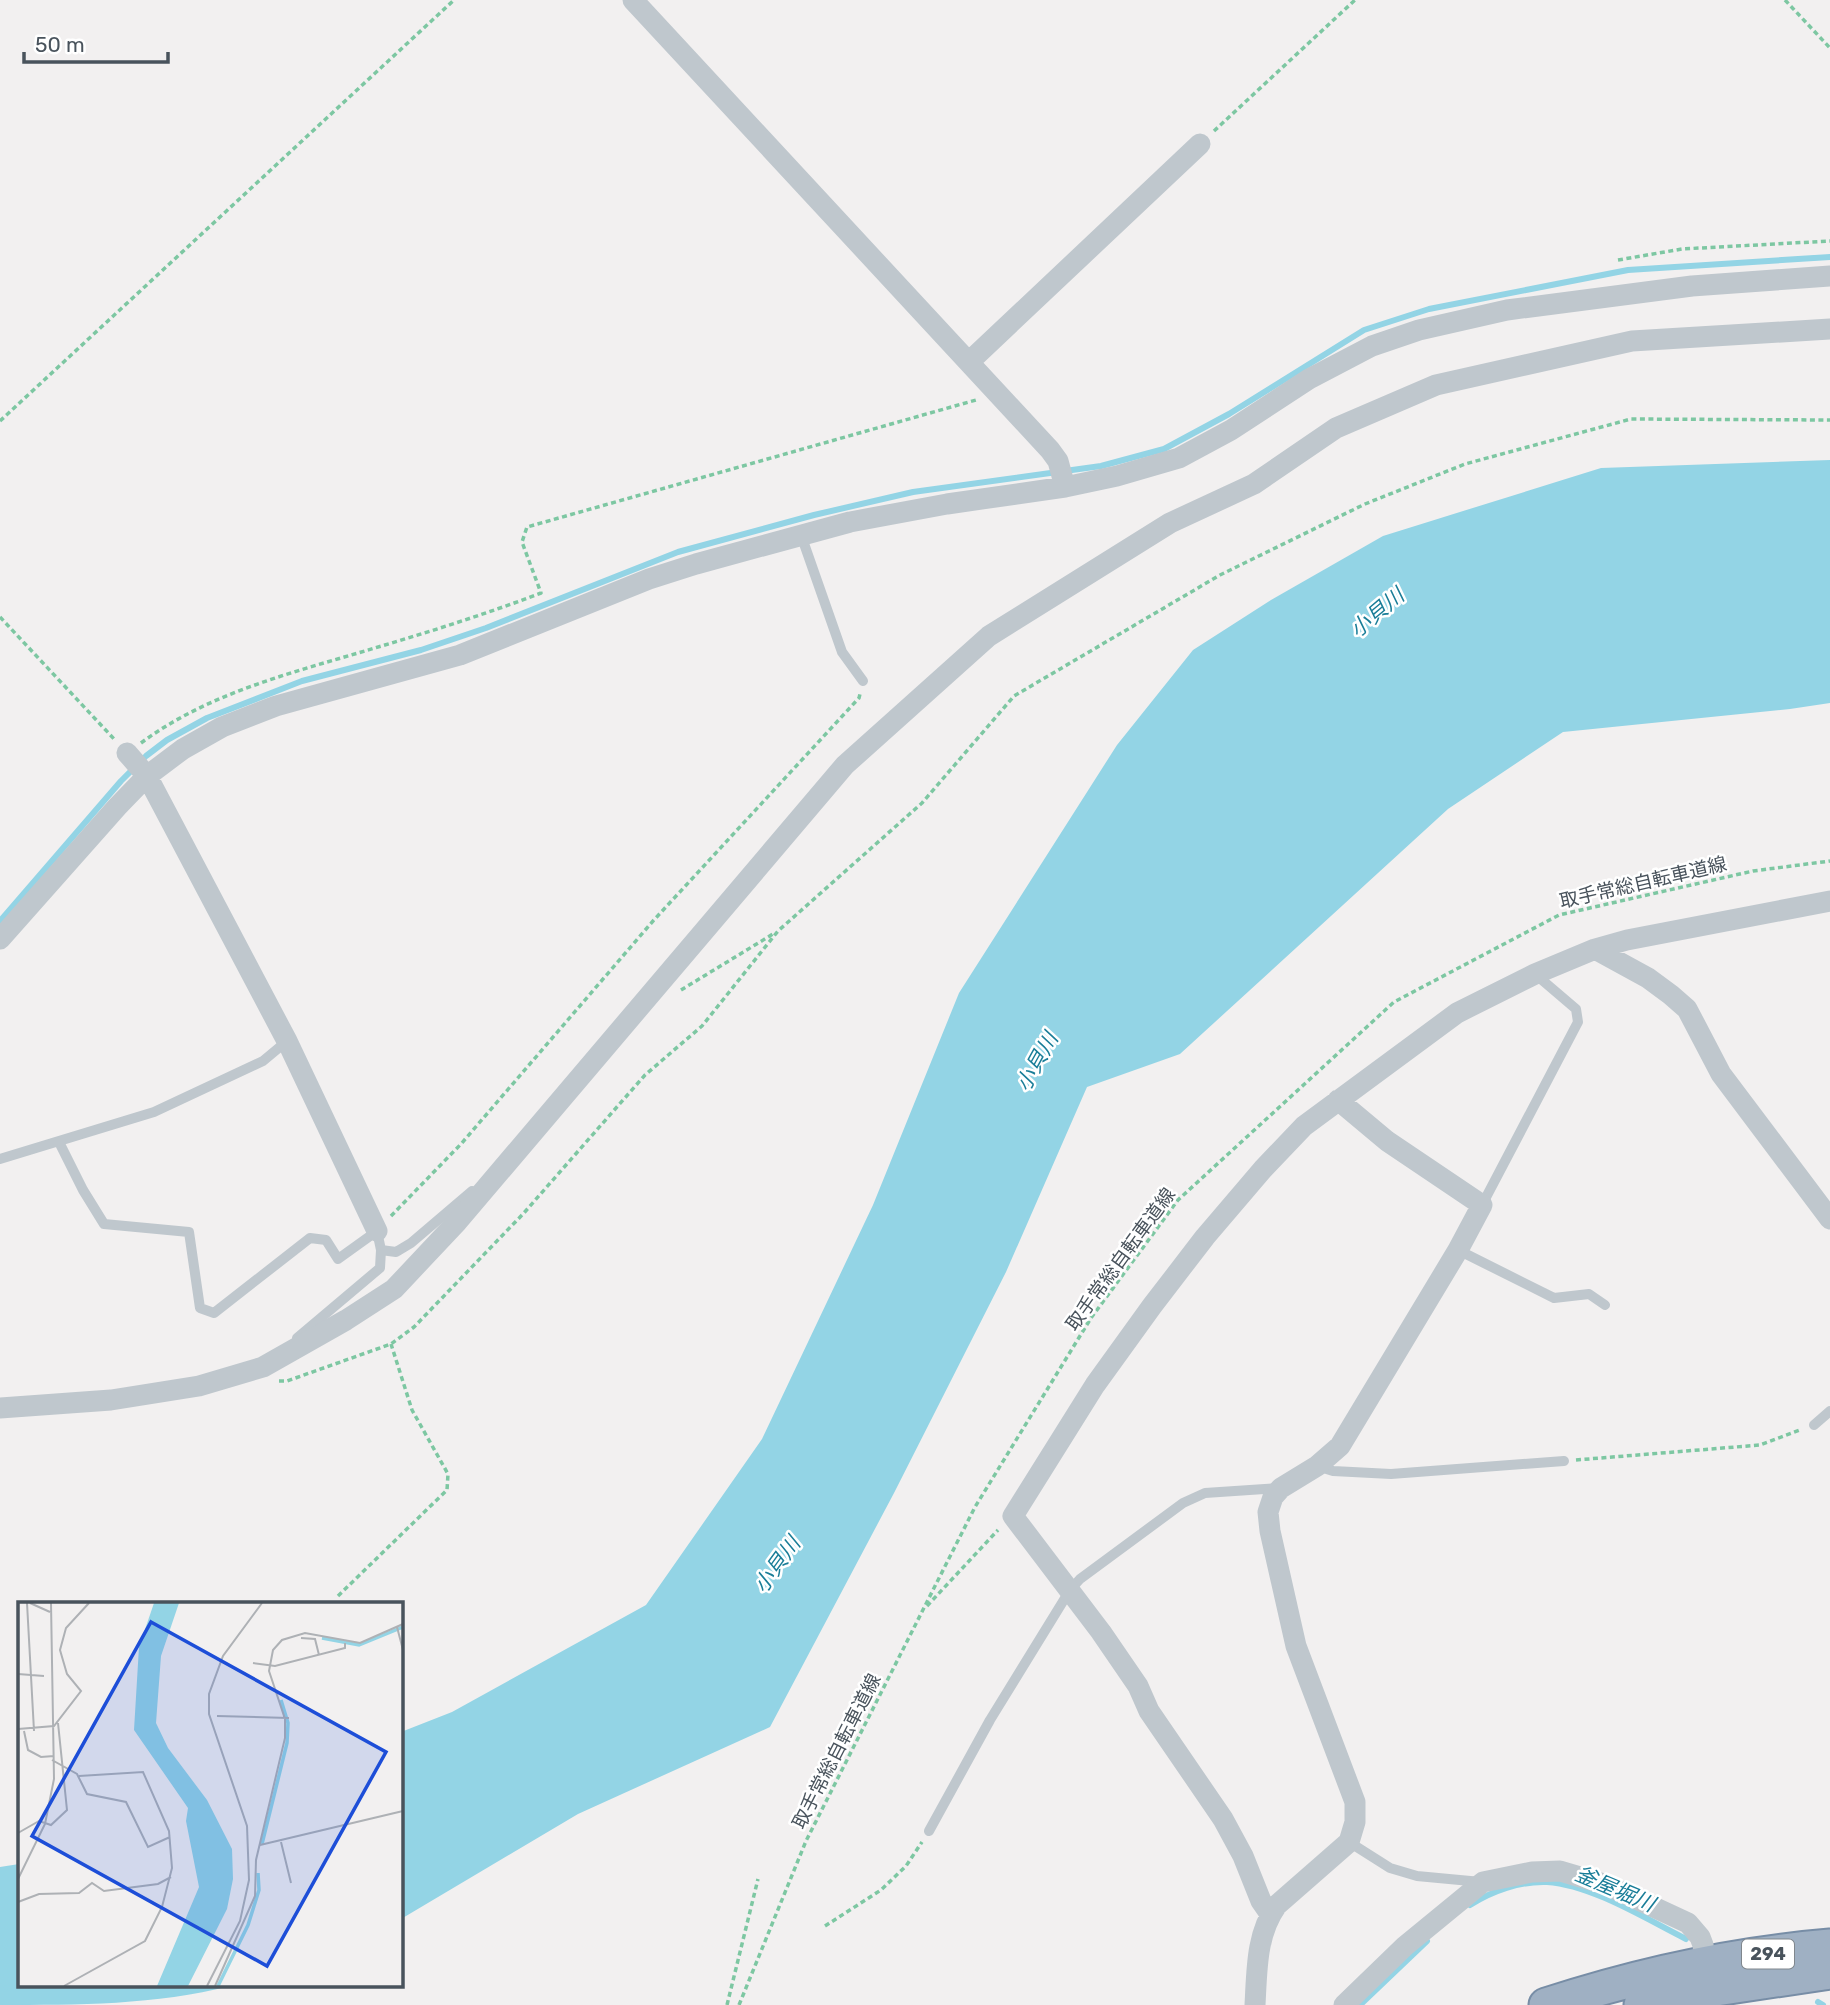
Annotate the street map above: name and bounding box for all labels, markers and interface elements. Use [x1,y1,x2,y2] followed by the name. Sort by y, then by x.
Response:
[24,21,168,65] scale bar
[35,32,85,57] text: 50 m
[1345,582,1410,642] water label: 小貝川
[1557,852,1729,913] street label: 取手常総自転車道線
[1010,1026,1064,1095] water label: 小貝川
[1061,1183,1180,1335] street label: 取手常総自転車道線
[748,1530,806,1598] water label: 小貝川
[18,1602,402,1988] inset map
[787,1670,886,1833] street label: 取手常総自転車道線
[1572,1861,1661,1917] water label: 釜屋堀川
[1742,1940,1794,1968] road number: 294

